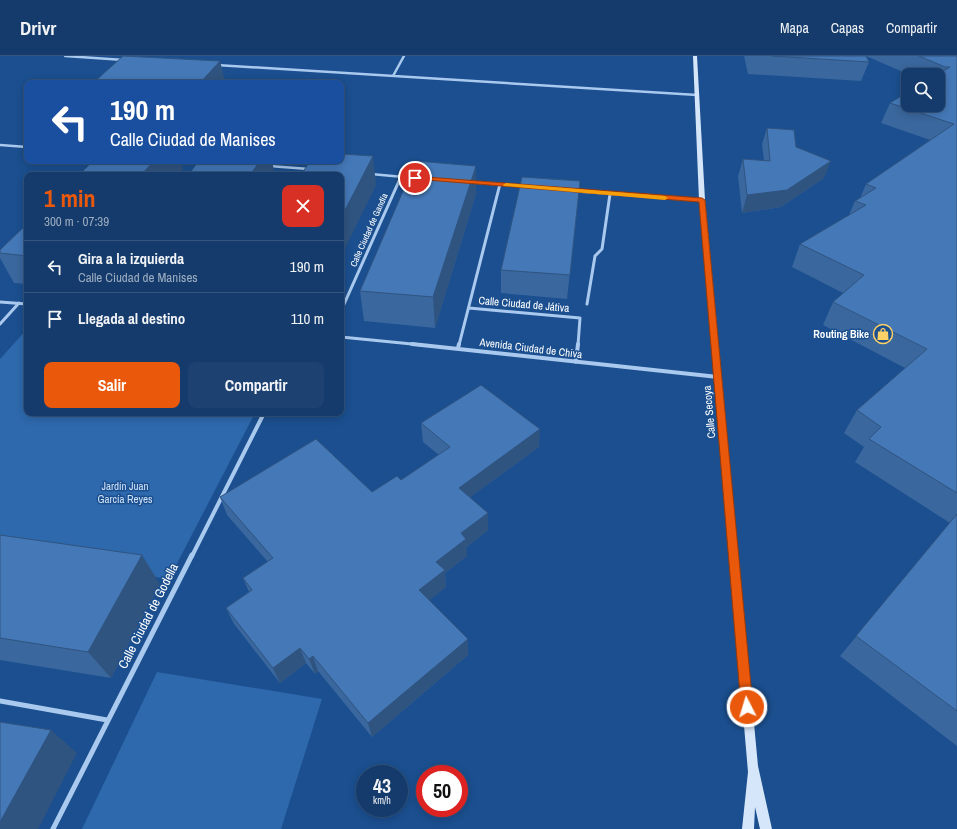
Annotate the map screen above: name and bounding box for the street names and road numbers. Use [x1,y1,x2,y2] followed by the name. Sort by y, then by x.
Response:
[347,191,391,269] street label: Calle Ciudad de Gandía
[478,293,570,315] street label: Calle Ciudad de Játiva
[478,335,583,361] street label: Avenida Ciudad de Chiva
[700,385,718,439] street label: Calle Secoya
[114,560,182,672] street label: Calle Ciudad de Godella

